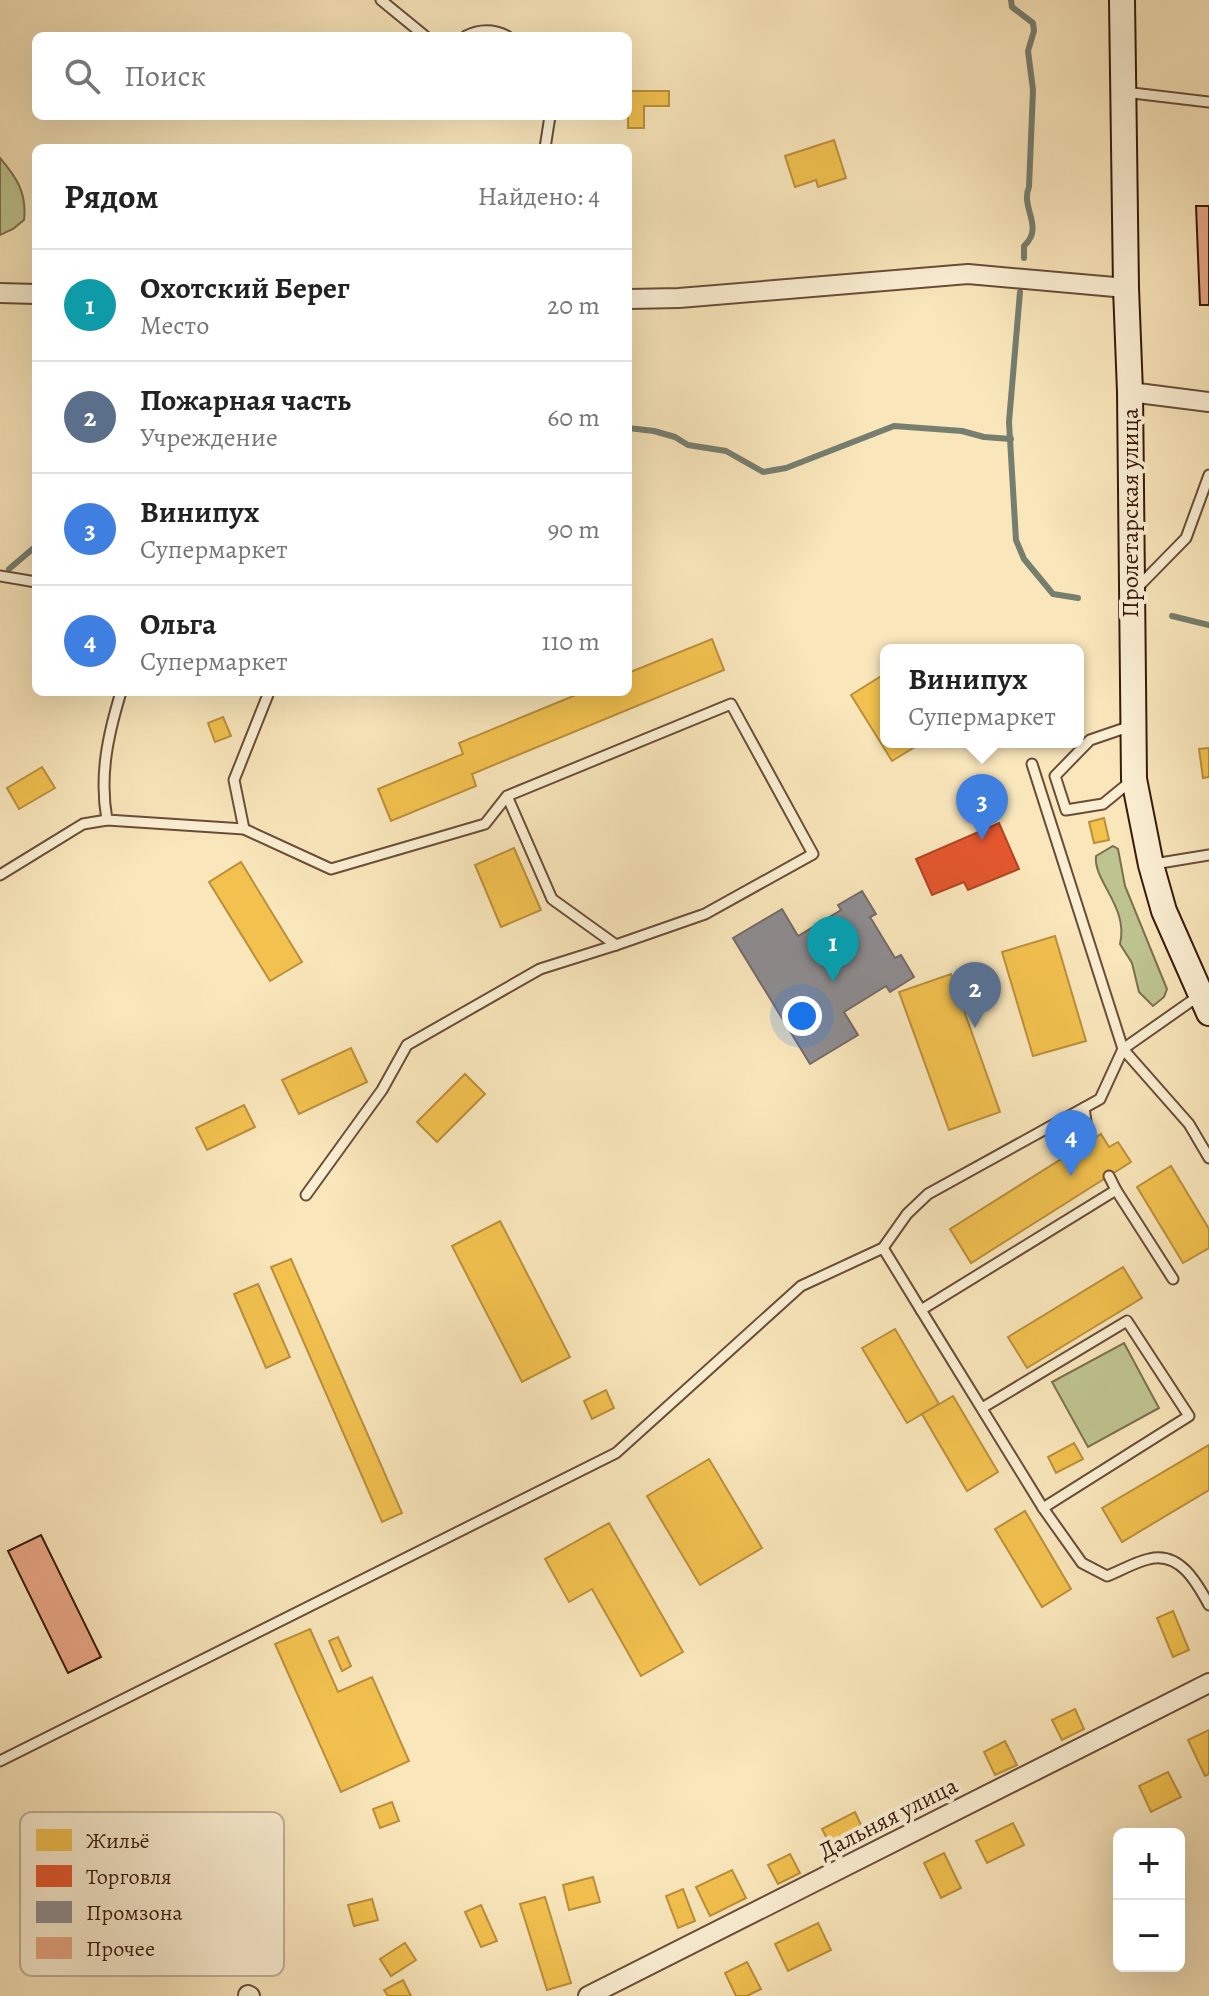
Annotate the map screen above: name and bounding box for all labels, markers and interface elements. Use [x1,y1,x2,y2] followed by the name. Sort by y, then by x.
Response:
[32,32,632,120] search box
[60,54,104,98] icon: search
[124,56,206,96] text: Поиск
[64,173,158,220] text: Рядом
[478,179,600,214] text: Найдено: 4
[140,268,350,308] text: Охотский Берег
[85,288,95,323] text: 1
[547,288,600,323] text: 20 m
[140,308,209,343] text: Место
[140,380,351,420] text: Пожарная часть
[84,400,96,435] text: 2
[547,400,600,435] text: 60 m
[1114,408,1146,618] street label: Пролетарская улица
[140,420,278,455] text: Учреждение
[140,492,259,532] text: Винипух
[84,512,96,547] text: 3
[548,512,600,547] text: 90 m
[140,532,288,567] text: Супермаркет
[140,604,217,644] text: Ольга
[84,624,96,659] text: 4
[542,624,600,659] text: 110 m
[140,644,288,679] text: Супермаркет
[880,644,1084,748] popup
[908,659,1028,699] text: Винипух
[908,699,1056,734] text: Супермаркет
[956,774,1008,840] pin: 3
[807,916,859,982] pin: 1
[949,962,1001,1028] pin: 2
[782,996,822,1036] your location
[1045,1110,1097,1176] pin: 4
[813,1769,963,1867] street label: Дальняя улица
[20,1812,284,1976] legend
[86,1826,150,1856] text: Жильё
[1113,1828,1185,1972] map controls
[1113,1828,1185,1900] button: +
[86,1862,172,1892] text: Торговля
[86,1898,183,1928] text: Промзона
[1113,1900,1185,1972] button: −
[86,1934,155,1964] text: Прочее

